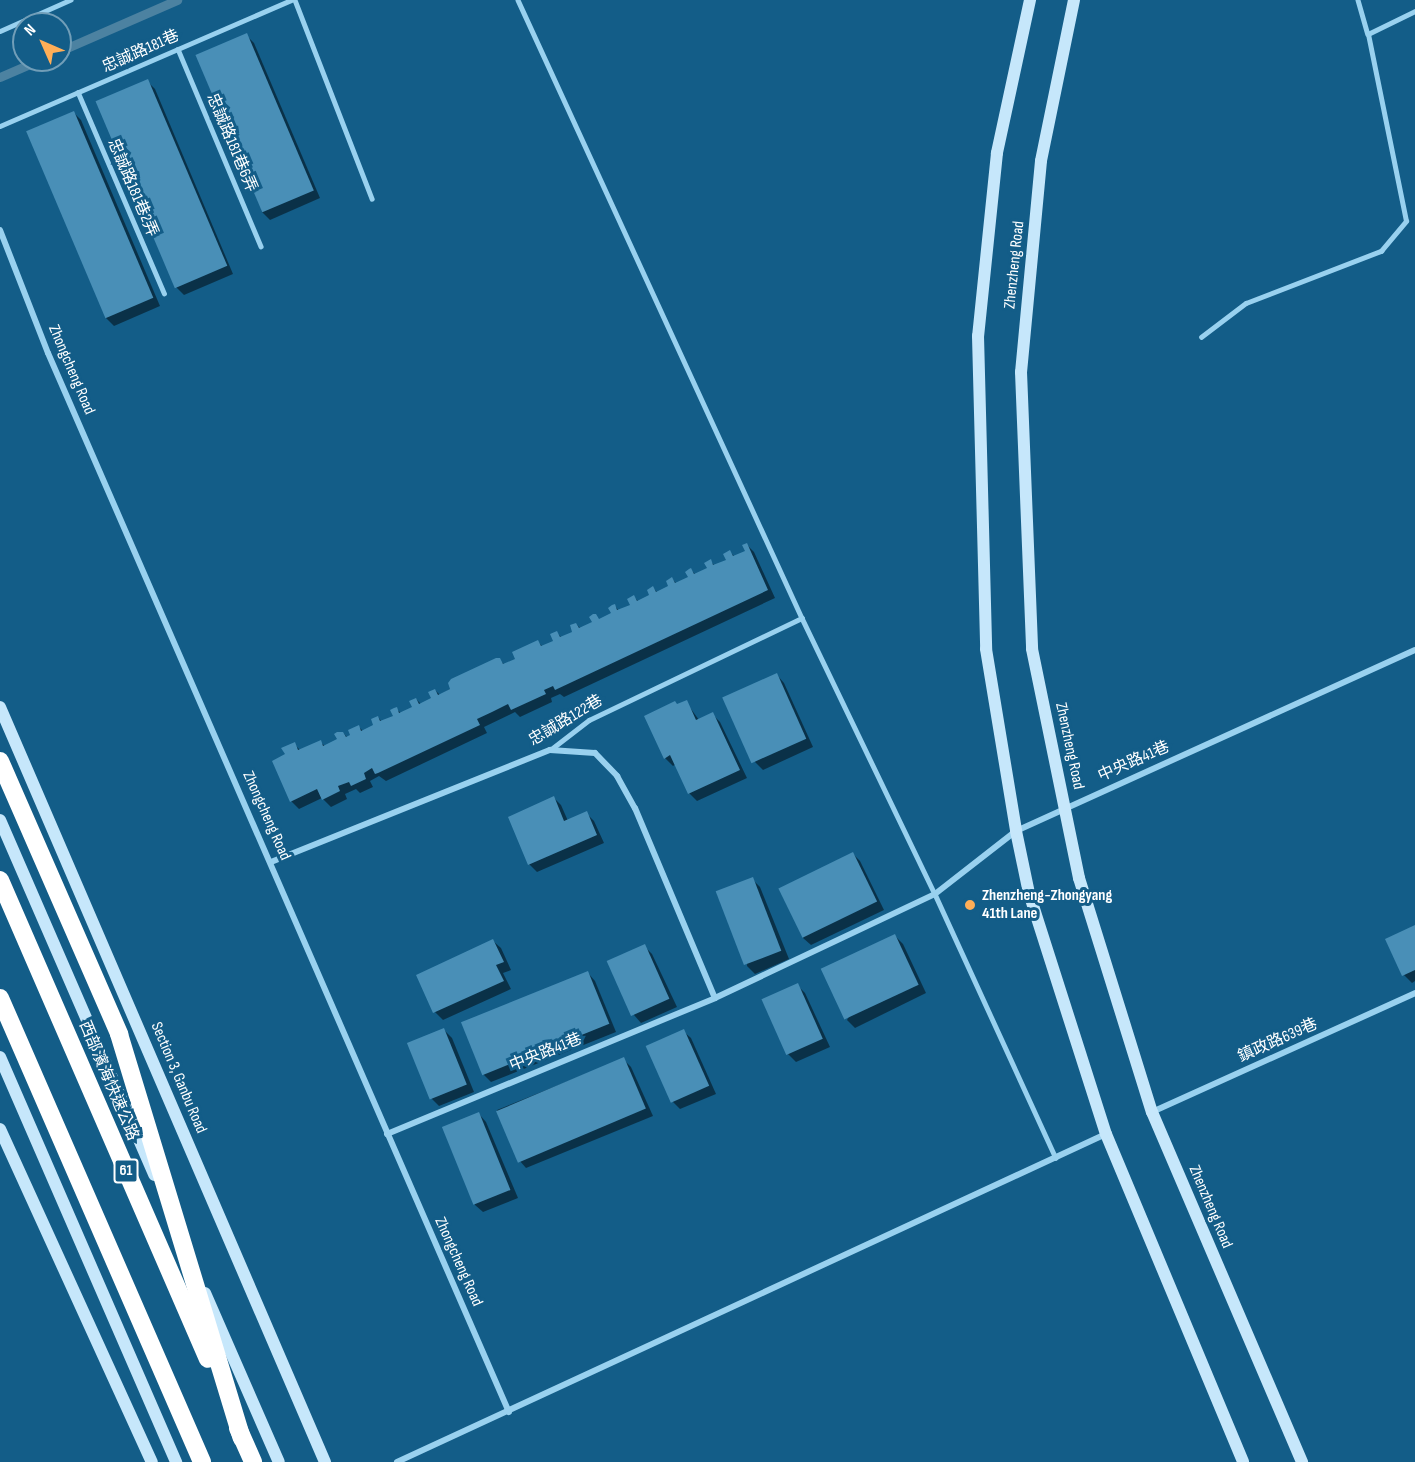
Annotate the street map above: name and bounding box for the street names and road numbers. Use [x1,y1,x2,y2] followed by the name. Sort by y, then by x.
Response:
[100,27,182,77] street label: 忠誠路181巷
[202,91,260,195] street label: 忠誠路181巷6弄
[103,136,161,240] street label: 忠誠路181巷2弄
[1001,220,1029,310] street label: Zhenzheng Road
[44,322,98,418] street label: Zhongcheng Road
[525,691,607,751] street label: 忠誠路122巷
[1050,701,1088,791] street label: Zhenzheng Road
[1095,738,1173,786] street label: 中央路41巷
[238,769,294,863] street label: Zhongcheng Road
[1235,1015,1321,1067] street label: 鎮政路639巷
[74,1018,142,1144] street label: 西部濱海快速公路
[146,1019,210,1137] street label: Section 3, Ganbu Road
[507,1030,585,1076] street label: 中央路41巷
[112,1159,140,1183] road number: 61
[1184,1163,1236,1251] street label: Zhenzheng Road
[430,1215,486,1309] street label: Zhongcheng Road

